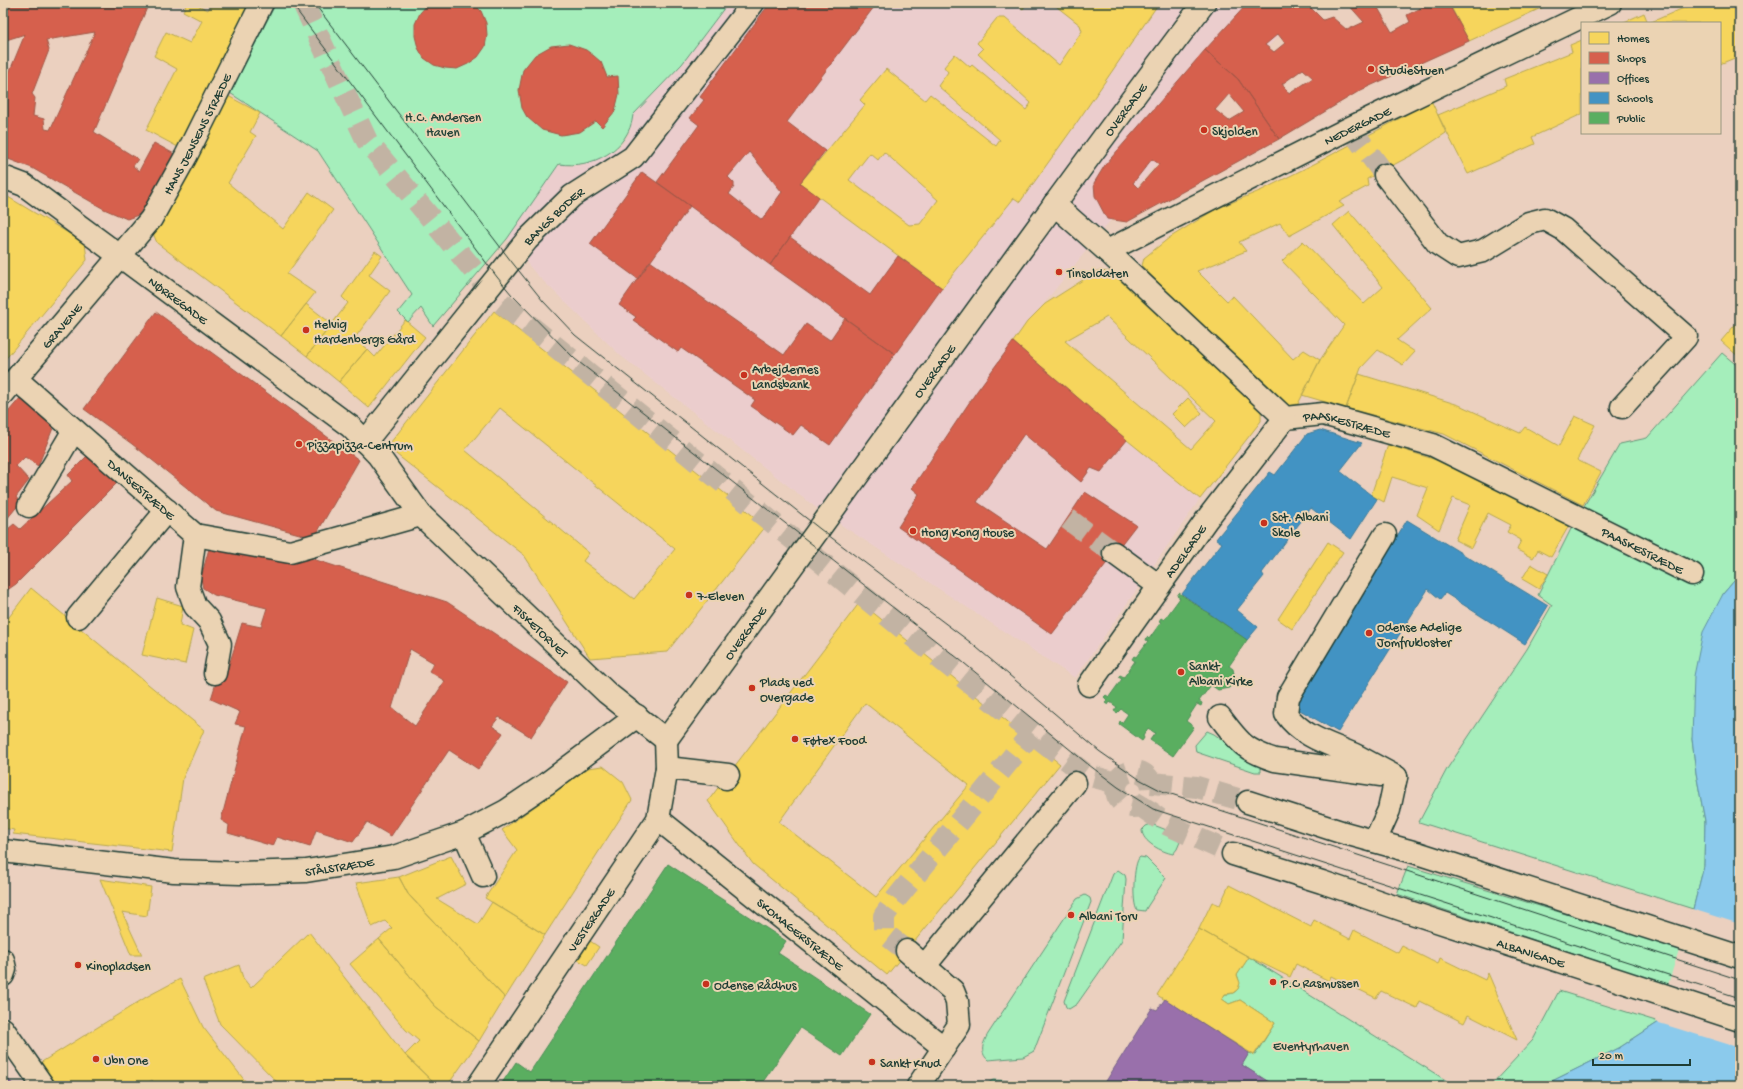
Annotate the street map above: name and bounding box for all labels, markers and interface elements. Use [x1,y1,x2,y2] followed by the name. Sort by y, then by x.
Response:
[1581,22,1721,134] legend
[1617,33,1650,47] text: Homes
[1617,53,1646,67] text: Shops
[1366,64,1376,74] marker: StudieStuen
[1379,64,1445,79] place label: StudieStuen
[161,71,236,198] street label: HANS JENSENS STRÆDE
[1617,73,1649,87] text: Offices
[1102,80,1152,140] street label: OVERGADE
[1617,93,1653,107] text: Schools
[1322,104,1395,150] street label: NEDERGADE
[405,111,482,141] park label: H.C. Andersen Haven
[1616,113,1646,127] text: Public
[1199,125,1209,135] marker: Skjolden
[1212,125,1259,140] place label: Skjolden
[521,185,589,250] street label: BANGS BODER
[1054,267,1064,277] marker: Tinsoldaten
[1066,267,1129,282] place label: Tinsoldaten
[144,275,211,329] street label: NØRREGADE
[40,301,87,353] street label: GRAVENE
[314,318,416,348] place label: Helvig Hardenbergs Gård
[301,325,311,335] marker: Helvig Hardenbergs Gård
[911,342,960,402] street label: OVERGADE
[752,363,819,393] place label: Arbejdernes Landsbank
[739,370,749,380] marker: Arbejdernes Landsbank
[1301,409,1393,443] street label: PAASKESTRÆDE
[294,439,304,449] marker: Pizzapizza-Centrum
[306,439,413,454] place label: Pizzapizza-Centrum
[102,456,178,525] street label: DANSESTRÆDE
[1272,511,1329,541] place label: Sct. Albani Skole
[1259,518,1269,528] marker: Sct. Albani Skole
[1163,522,1211,581] street label: ADELGADE
[1597,525,1686,579] street label: PAASKESTRÆDE
[908,526,918,536] marker: Hong Kong House
[921,526,1014,541] place label: Hong Kong House
[684,590,694,600] marker: 7-Eleven
[696,590,745,605] place label: 7-Eleven
[508,601,571,662] street label: FISKETORVET
[722,604,771,664] street label: OVERGADE
[1377,621,1462,651] place label: Odense Adelige Jomfrukloster
[1364,628,1374,638] marker: Odense Adelige Jomfrukloster
[1189,660,1253,690] place label: Sankt Albani Kirke
[1176,667,1186,677] marker: Sankt Albani Kirke
[759,676,814,706] place label: Plads ved Overgade
[747,683,757,693] marker: Plads ved Overgade
[790,734,800,744] marker: Føtex Food
[802,734,867,749] place label: Føtex Food
[304,855,376,881] street label: STÅLSTRÆDE
[565,885,620,956] street label: VESTERGADE
[753,896,846,975] street label: SKOMAGERSTRÆDE
[1066,910,1076,920] marker: Albani Torv
[1079,910,1138,925] place label: Albani Torv
[1495,936,1567,973] street label: ALBANIGADE
[73,960,83,970] marker: Kinopladsen
[86,960,151,975] place label: Kinopladsen
[1268,977,1278,987] marker: P.C Rasmussen
[1280,977,1360,992] place label: P.C Rasmussen
[701,979,711,989] marker: Odense Rådhus
[714,979,798,994] place label: Odense Rådhus
[1273,1040,1350,1055] park label: Eventyrhaven
[1593,1041,1690,1067] scale bar
[1599,1050,1624,1064] text: 20 m
[91,1054,101,1064] marker: Ubn One
[104,1054,149,1069] place label: Ubn One
[867,1057,877,1067] marker: Sankt Knud
[880,1057,942,1072] place label: Sankt Knud

